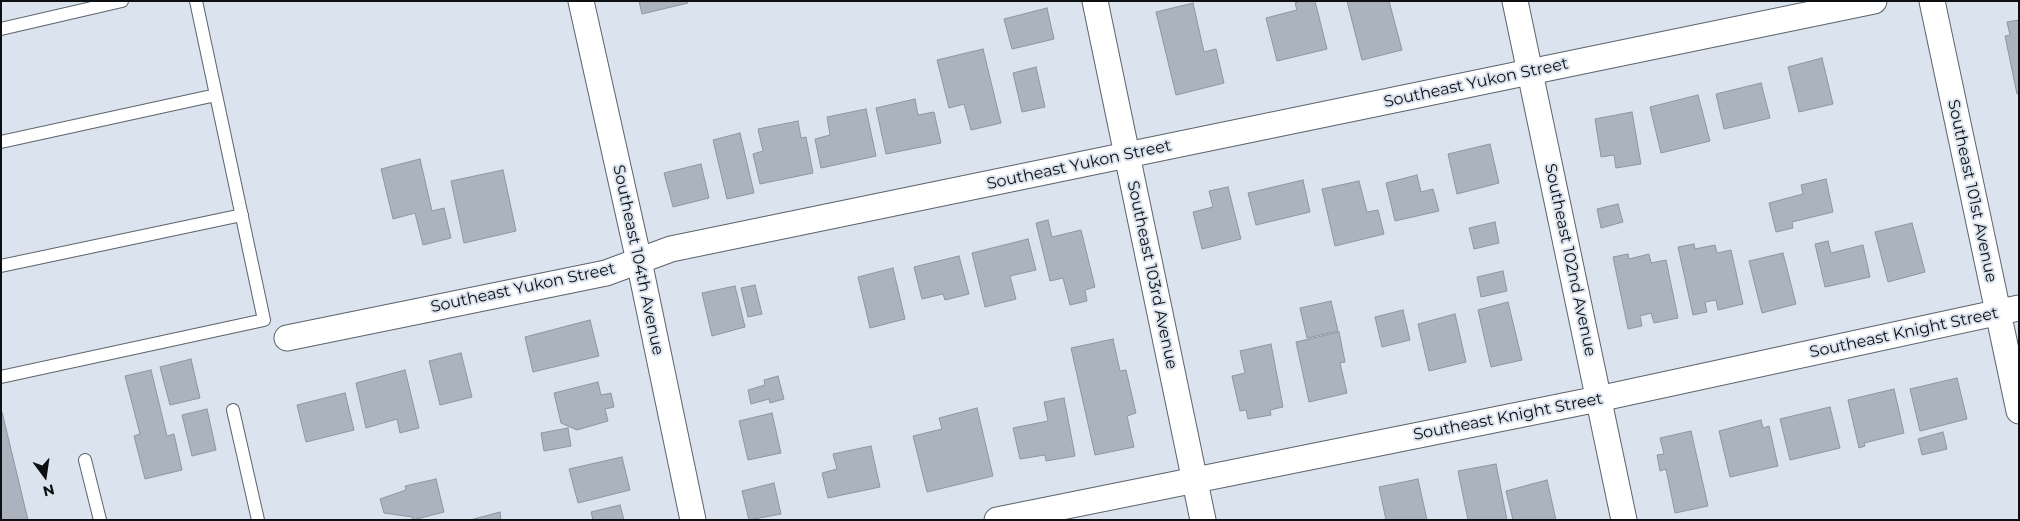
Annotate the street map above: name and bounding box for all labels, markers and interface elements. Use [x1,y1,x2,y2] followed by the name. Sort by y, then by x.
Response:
[1382,54,1570,112] street label: Southeast Yukon Street
[1943,98,2001,284] street label: Southeast 101st Avenue
[985,136,1173,194] street label: Southeast Yukon Street
[1540,162,1600,358] street label: Southeast 102nd Avenue
[608,163,668,357] street label: Southeast 104th Avenue
[1123,179,1181,371] street label: Southeast 103rd Avenue
[429,259,617,317] street label: Southeast Yukon Street
[1808,304,2000,362] street label: Southeast Knight Street
[1412,389,1604,445] street label: Southeast Knight Street
[20,451,70,501] north arrow
[41,480,56,501] text: N

